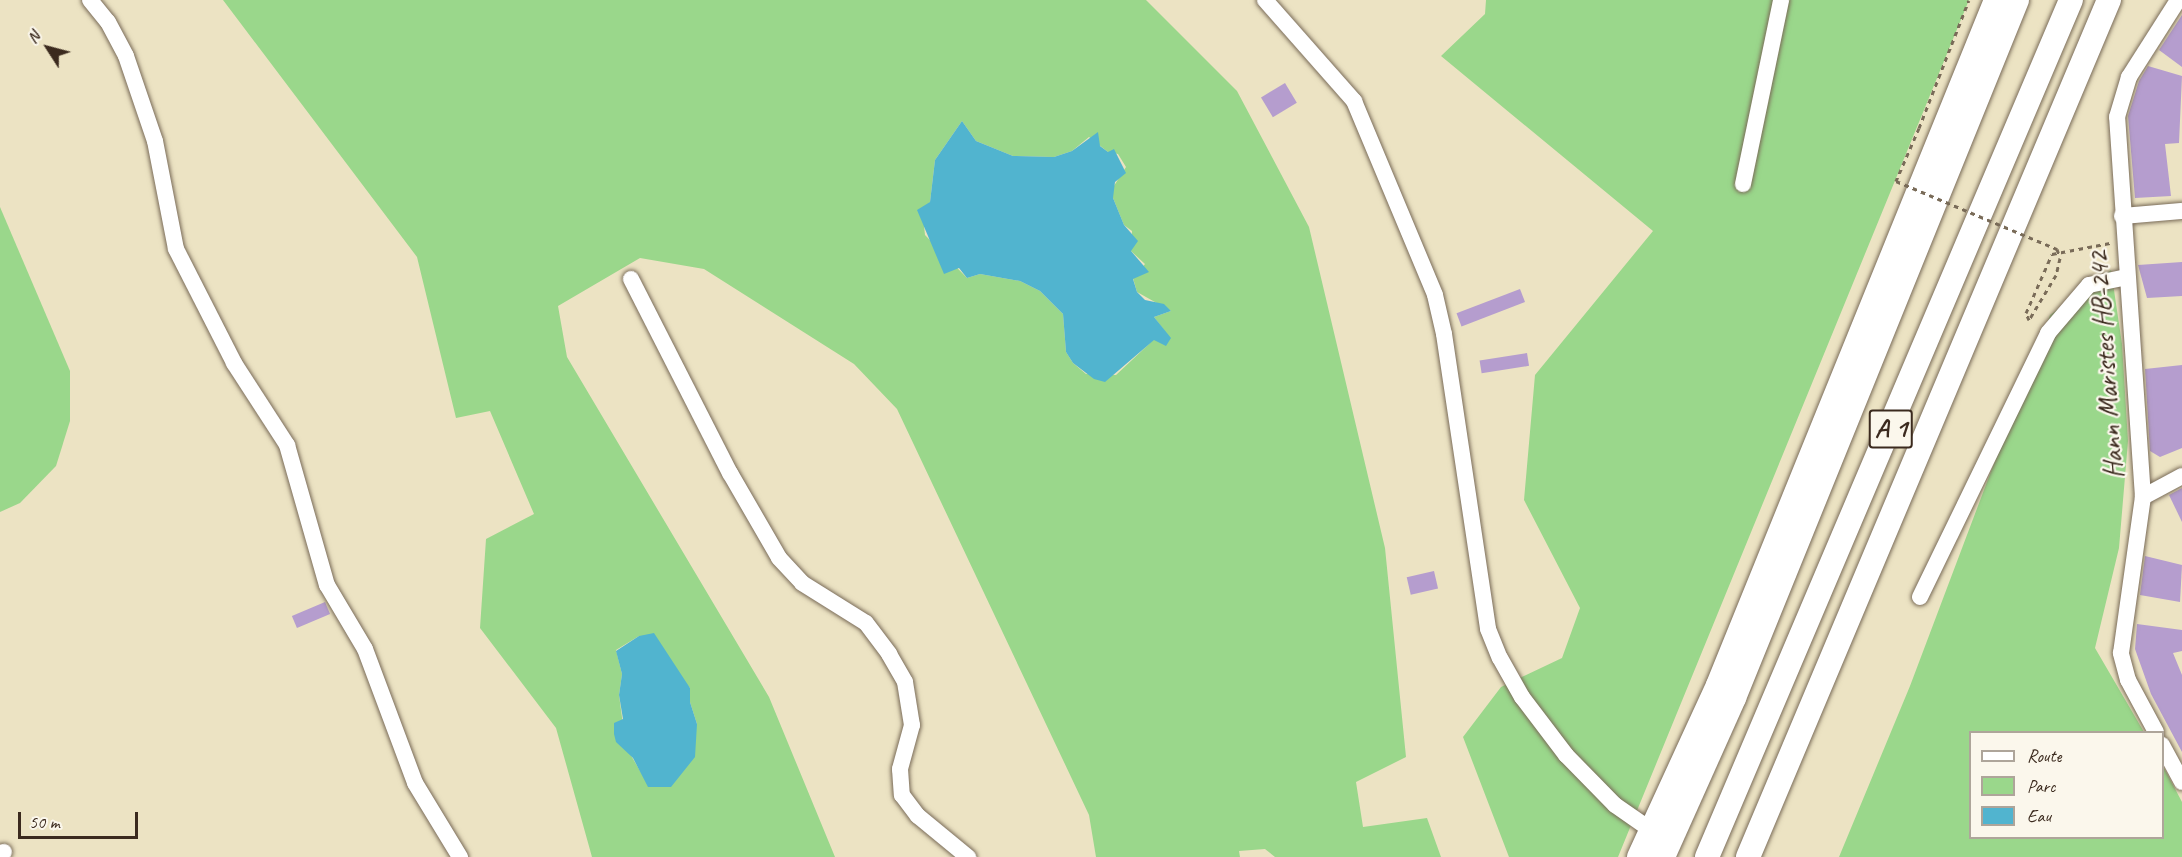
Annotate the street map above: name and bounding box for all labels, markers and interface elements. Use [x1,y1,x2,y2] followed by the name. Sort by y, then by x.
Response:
[18,18,78,78] north arrow
[22,28,44,47] text: N
[2081,250,2131,480] street label: Hann Maristes HB-242
[1868,405,1914,453] road number: A 1
[1969,731,2164,839] legend
[2027,745,2061,767] text: Route
[2027,775,2055,797] text: Parc
[21,800,141,838] scale bar
[2027,805,2051,827] text: Eau
[29,811,60,833] text: 50 m

